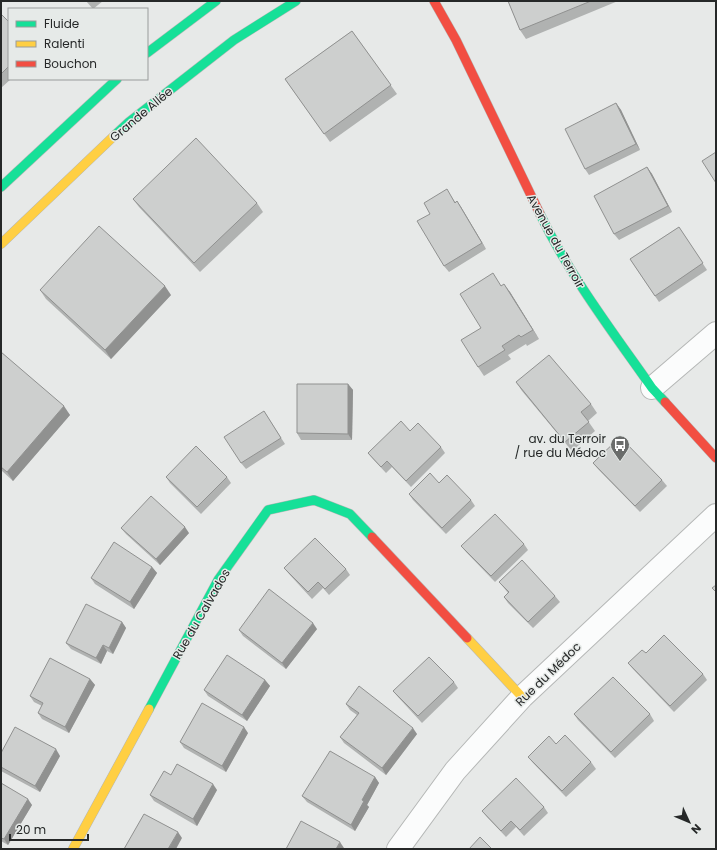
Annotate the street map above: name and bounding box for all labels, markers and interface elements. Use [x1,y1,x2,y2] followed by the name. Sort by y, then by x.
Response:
[8,8,148,80] legend
[44,15,79,32] text: Fluide
[44,35,85,52] text: Ralenti
[44,55,97,72] text: Bouchon
[106,83,176,145] street label: Grande Allée
[523,191,589,292] street label: Avenue du Terroir
[514,430,607,461] place label: av. du Terroir / rue du Médoc
[609,434,631,462] bus stop icon: av. du Terroir / rue du Médoc
[168,566,234,662] street label: Rue du Calvados
[511,638,585,710] street label: Rue du Médoc
[669,802,709,842] north arrow
[10,816,88,842] scale bar
[688,820,705,837] text: N
[16,821,46,838] text: 20 m

